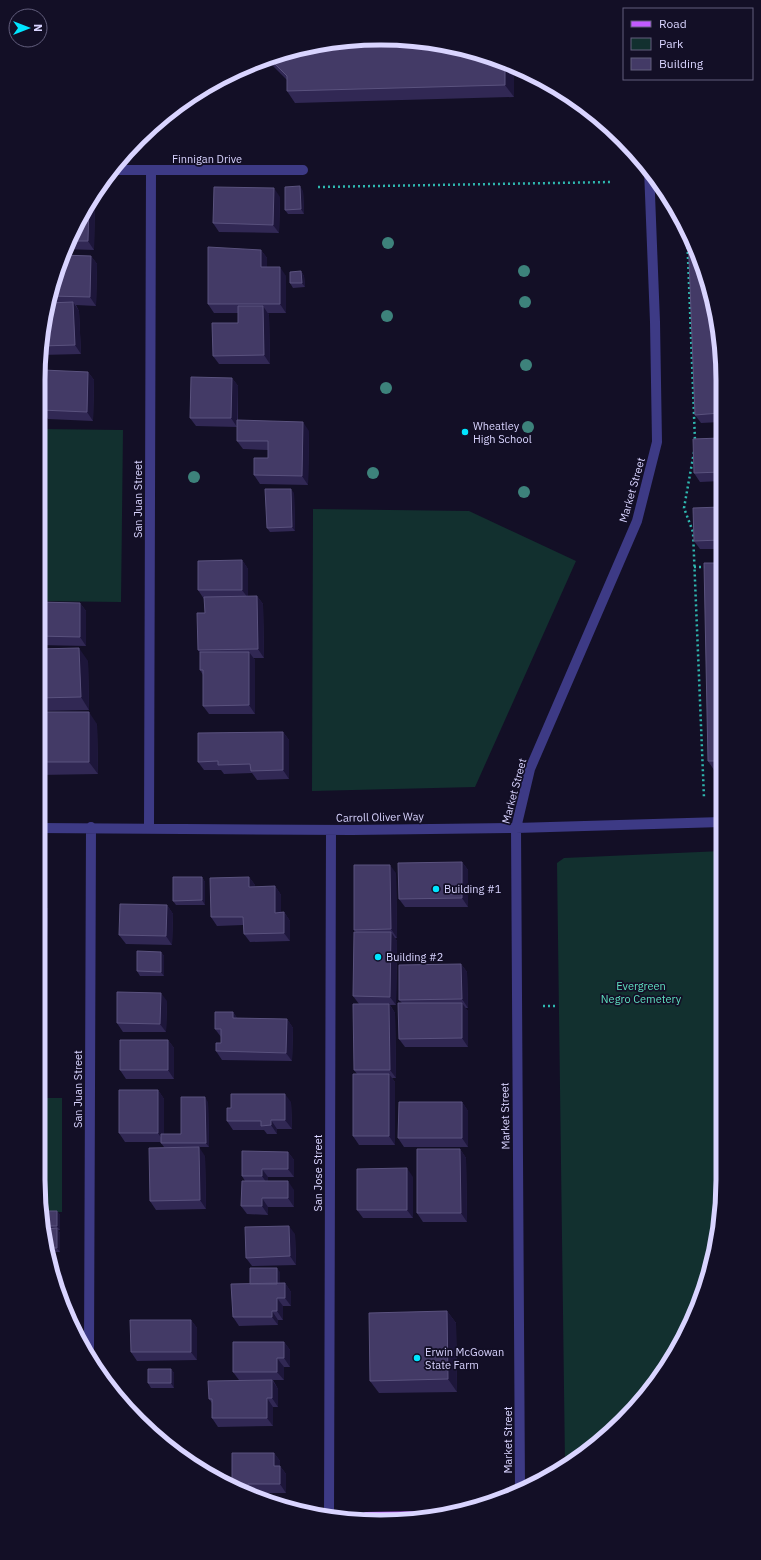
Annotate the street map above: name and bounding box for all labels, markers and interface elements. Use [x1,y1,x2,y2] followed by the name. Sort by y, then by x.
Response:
[8,8,48,48] north arrow
[623,8,753,80] legend
[659,16,687,31] text: Road
[31,24,45,32] text: N
[659,36,684,51] text: Park
[659,56,704,71] text: Building
[172,152,242,166] street label: Finnigan Drive
[473,419,532,446] place label: Wheatley High School
[460,427,470,437] marker: Wheatley High School
[616,456,648,524] street label: Market Street
[131,460,145,538] street label: San Juan Street
[499,757,529,825] street label: Market Street
[336,809,425,825] street label: Carroll Oliver Way
[444,882,502,896] place label: Building #1
[431,884,441,894] marker: Building #1
[386,950,443,964] place label: Building #2
[373,952,383,962] marker: Building #2
[601,979,682,1006] park label: Evergreen Negro Cemetery
[71,1050,85,1128] street label: San Juan Street
[497,1082,513,1150] street label: Market Street
[311,1134,325,1212] street label: San Jose Street
[425,1345,504,1372] place label: Erwin McGowan State Farm
[412,1353,422,1363] marker: Erwin McGowan State Farm
[501,1406,515,1474] street label: Market Street

